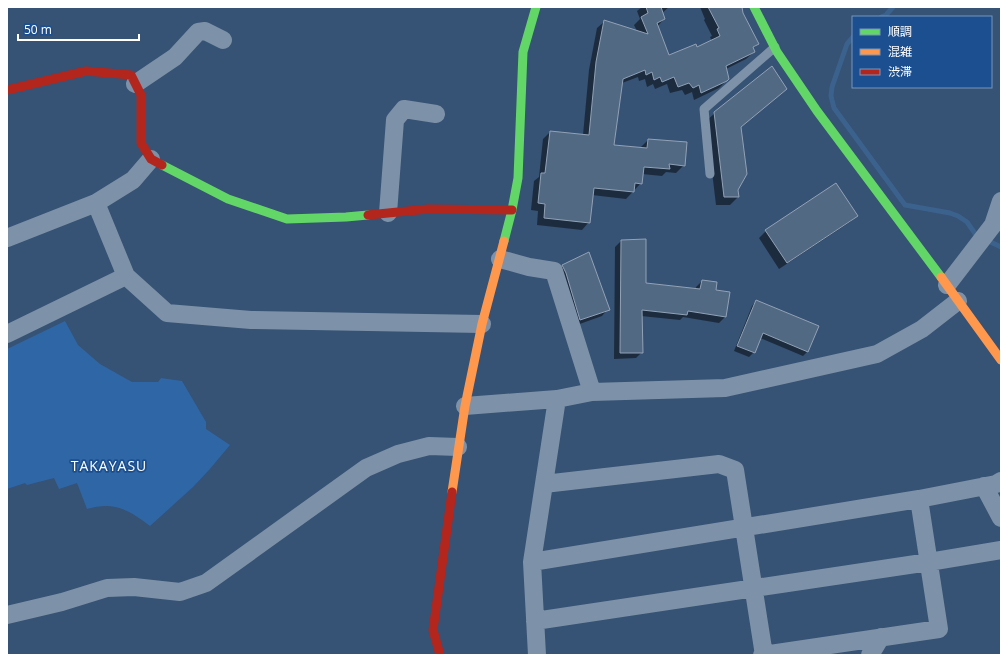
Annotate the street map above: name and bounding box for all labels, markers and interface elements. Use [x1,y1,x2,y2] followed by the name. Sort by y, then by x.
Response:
[18,16,139,42] scale bar
[852,16,992,88] legend
[24,21,52,38] text: 50 m
[888,23,912,40] text: 順調
[888,43,912,60] text: 混雑
[888,63,912,80] text: 渋滞
[71,456,147,475] district label: TAKAYASU

